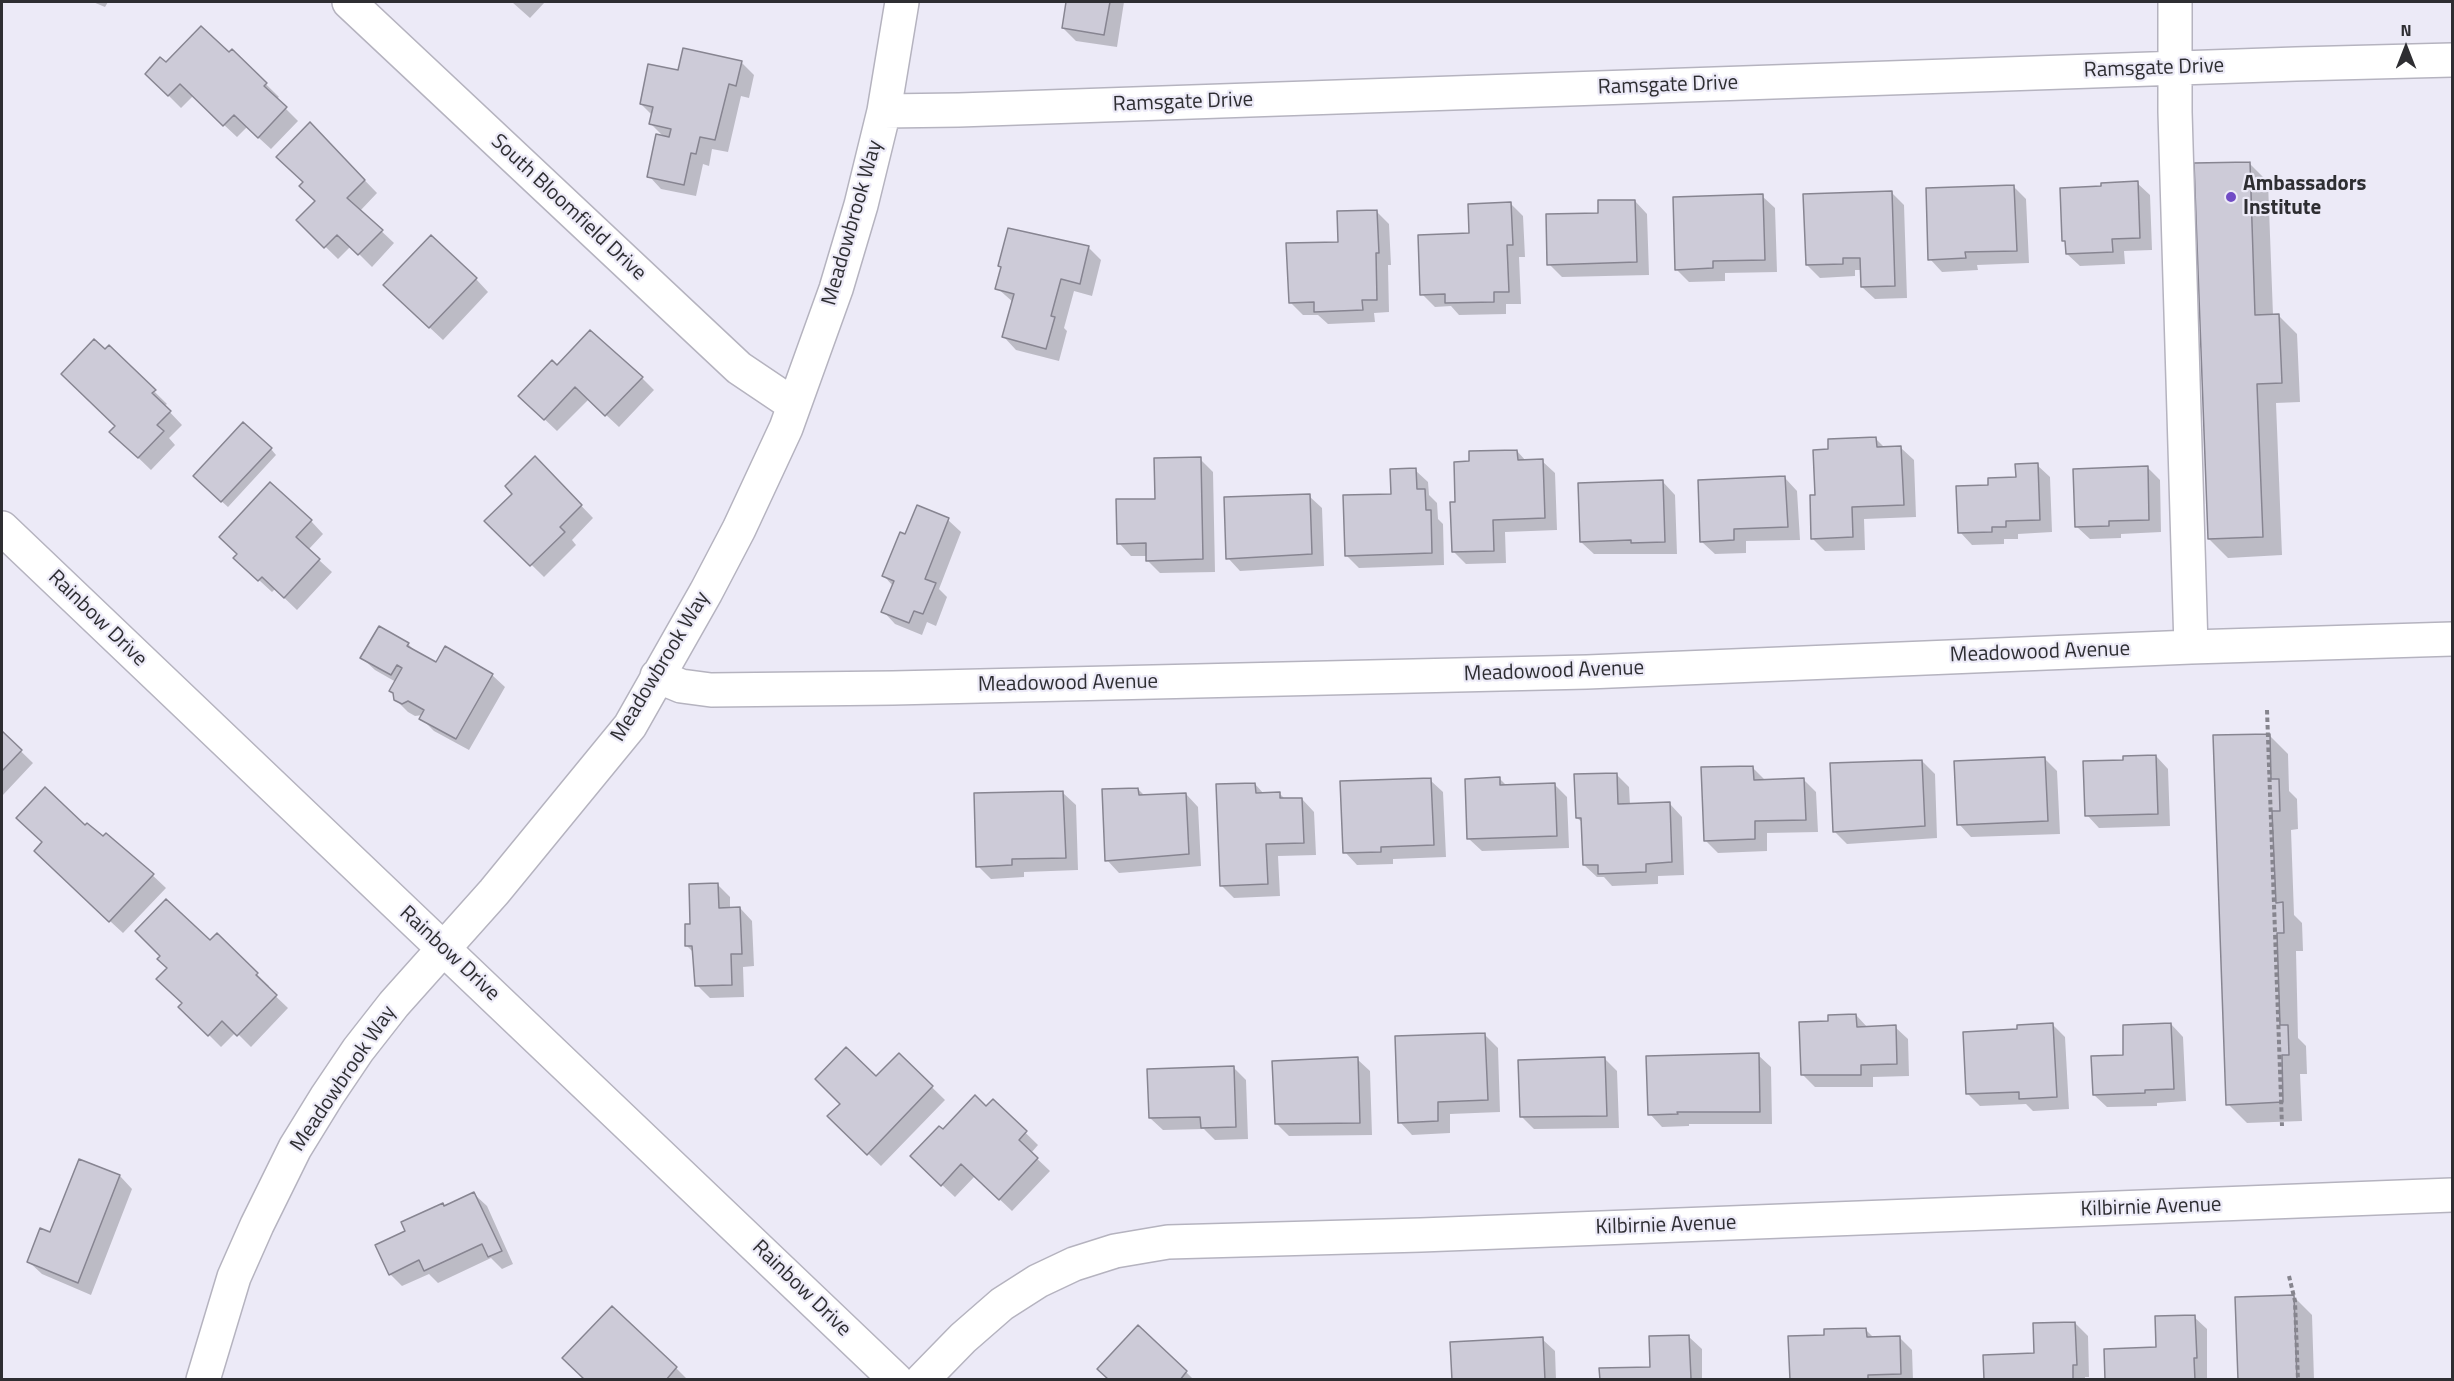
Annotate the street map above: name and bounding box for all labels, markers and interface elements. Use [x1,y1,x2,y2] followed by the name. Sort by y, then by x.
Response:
[2376,18,2436,78] north arrow
[2400,18,2412,42] text: N
[2083,54,2225,84] street label: Ramsgate Drive
[1597,71,1739,101] street label: Ramsgate Drive
[1112,88,1254,118] street label: Ramsgate Drive
[485,130,651,286] street label: South Bloomfield Drive
[817,138,889,308] street label: Meadowbrook Way
[2243,172,2366,222] place label: Ambassadors Institute
[2224,190,2238,204] marker: Ambassadors Institute
[42,566,152,672] street label: Rainbow Drive
[606,587,716,747] street label: Meadowbrook Way
[1949,637,2131,669] street label: Meadowood Avenue
[1463,656,1645,688] street label: Meadowood Avenue
[978,670,1158,698] street label: Meadowood Avenue
[394,901,504,1007] street label: Rainbow Drive
[286,1001,402,1157] street label: Meadowbrook Way
[2080,1193,2222,1223] street label: Kilbirnie Avenue
[1595,1211,1737,1241] street label: Kilbirnie Avenue
[746,1236,856,1342] street label: Rainbow Drive

